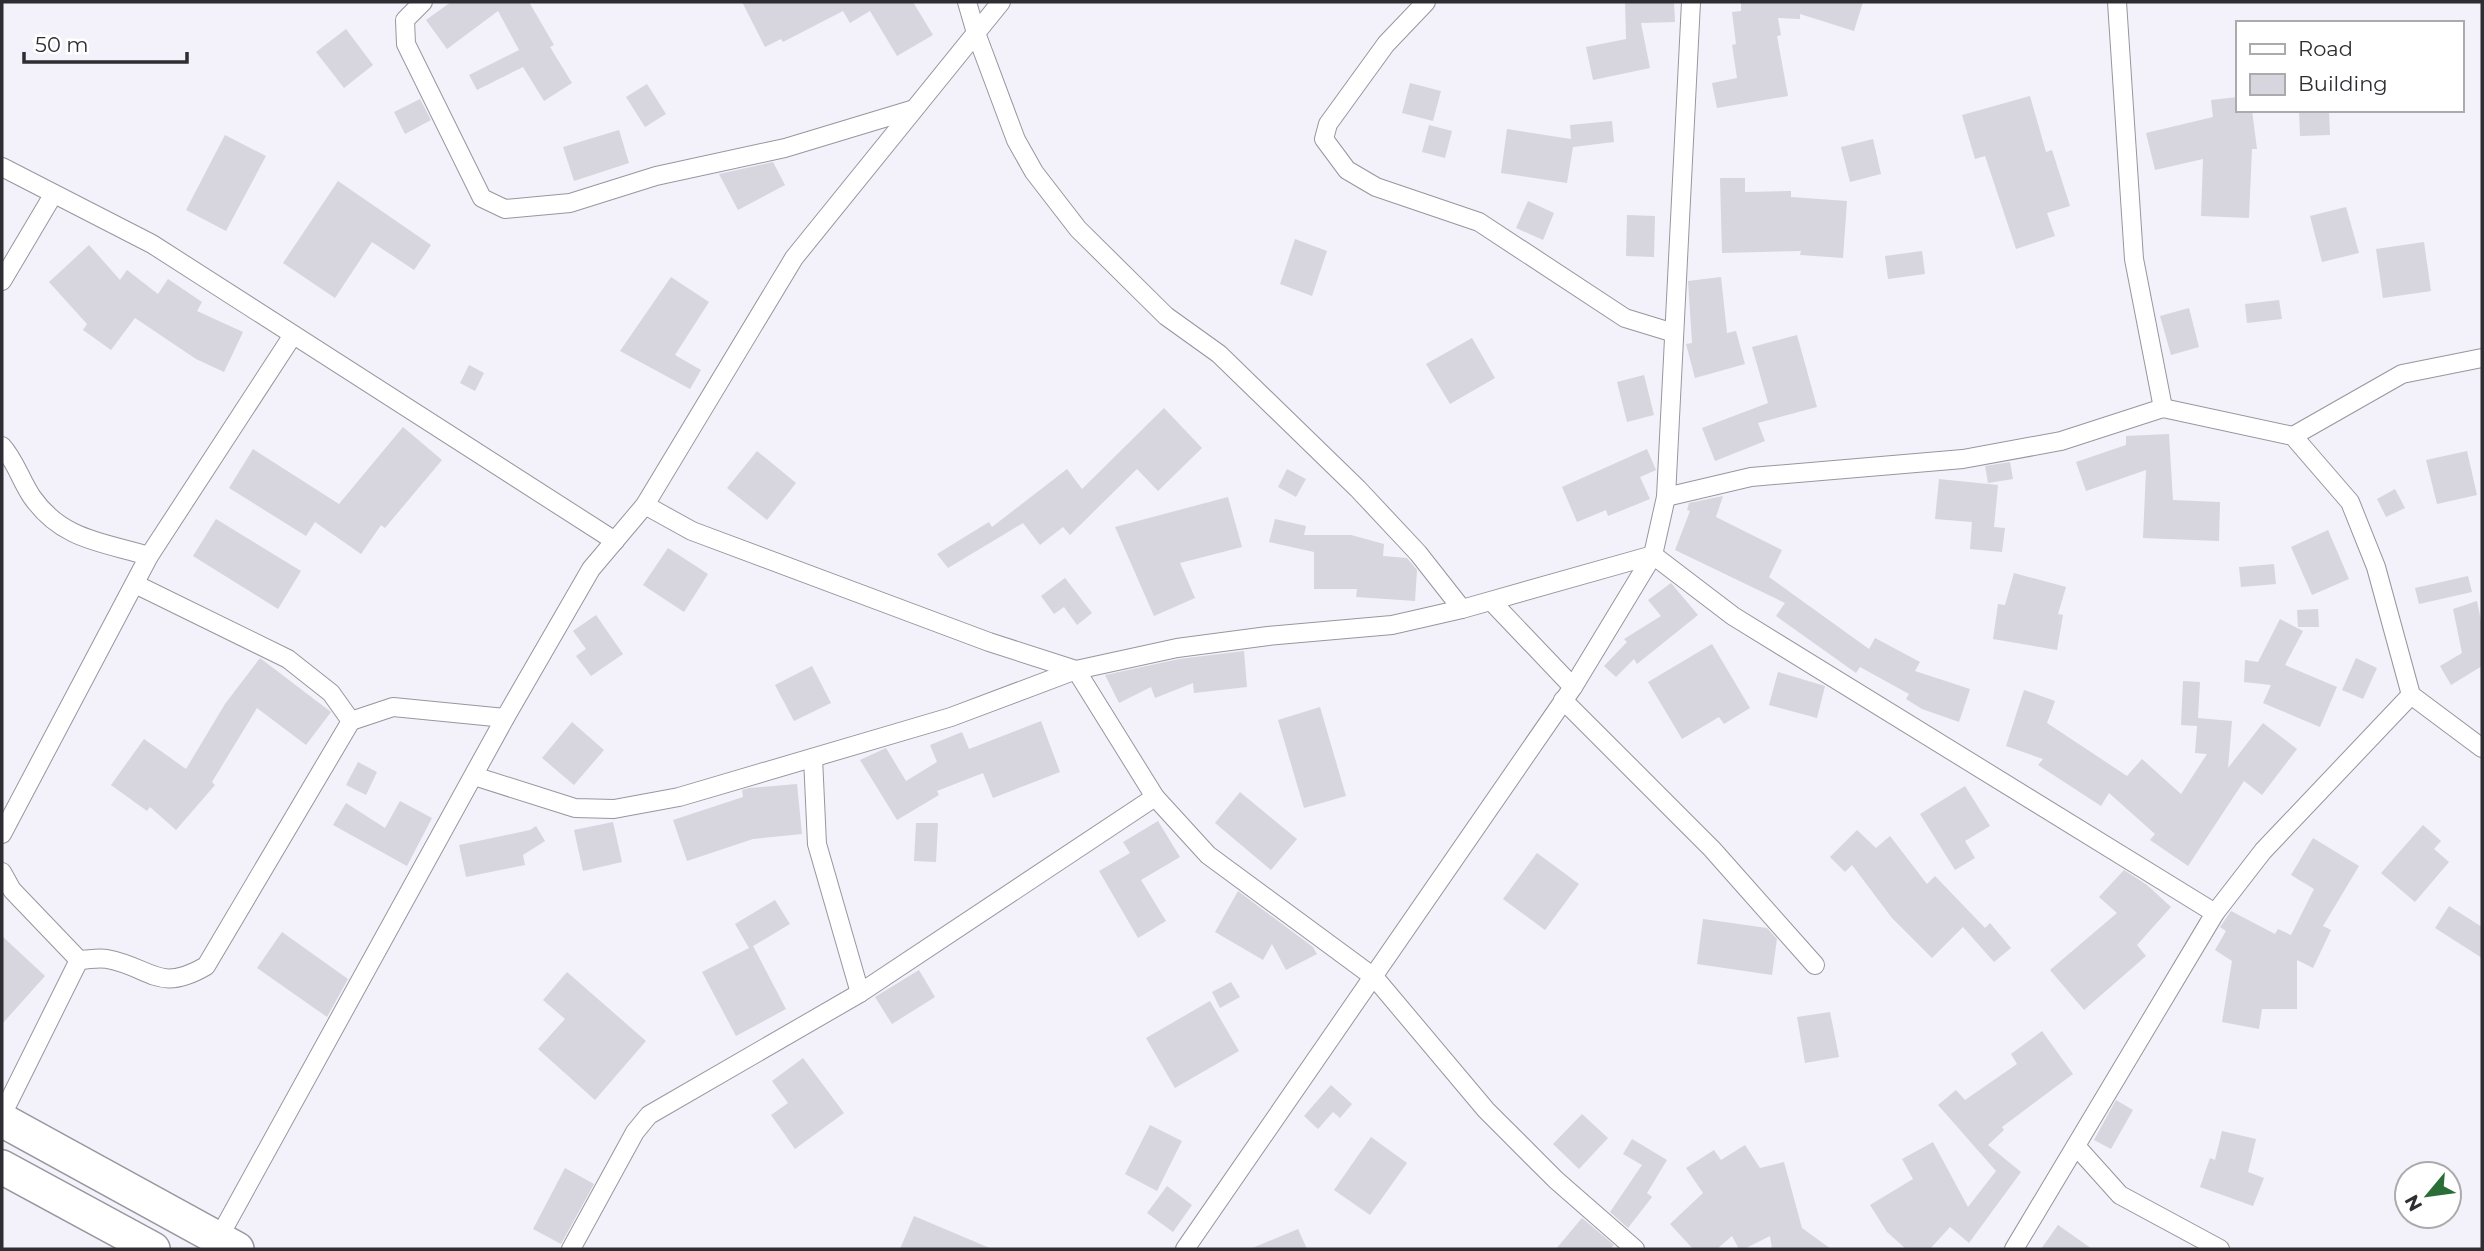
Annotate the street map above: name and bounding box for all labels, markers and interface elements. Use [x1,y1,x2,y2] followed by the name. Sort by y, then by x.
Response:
[24,21,187,65] scale bar
[2236,21,2463,112] legend
[35,32,89,57] text: 50 m
[2298,36,2353,61] text: Road
[2298,71,2388,96] text: Building
[2393,1160,2463,1230] north arrow
[2400,1191,2427,1215] text: N

